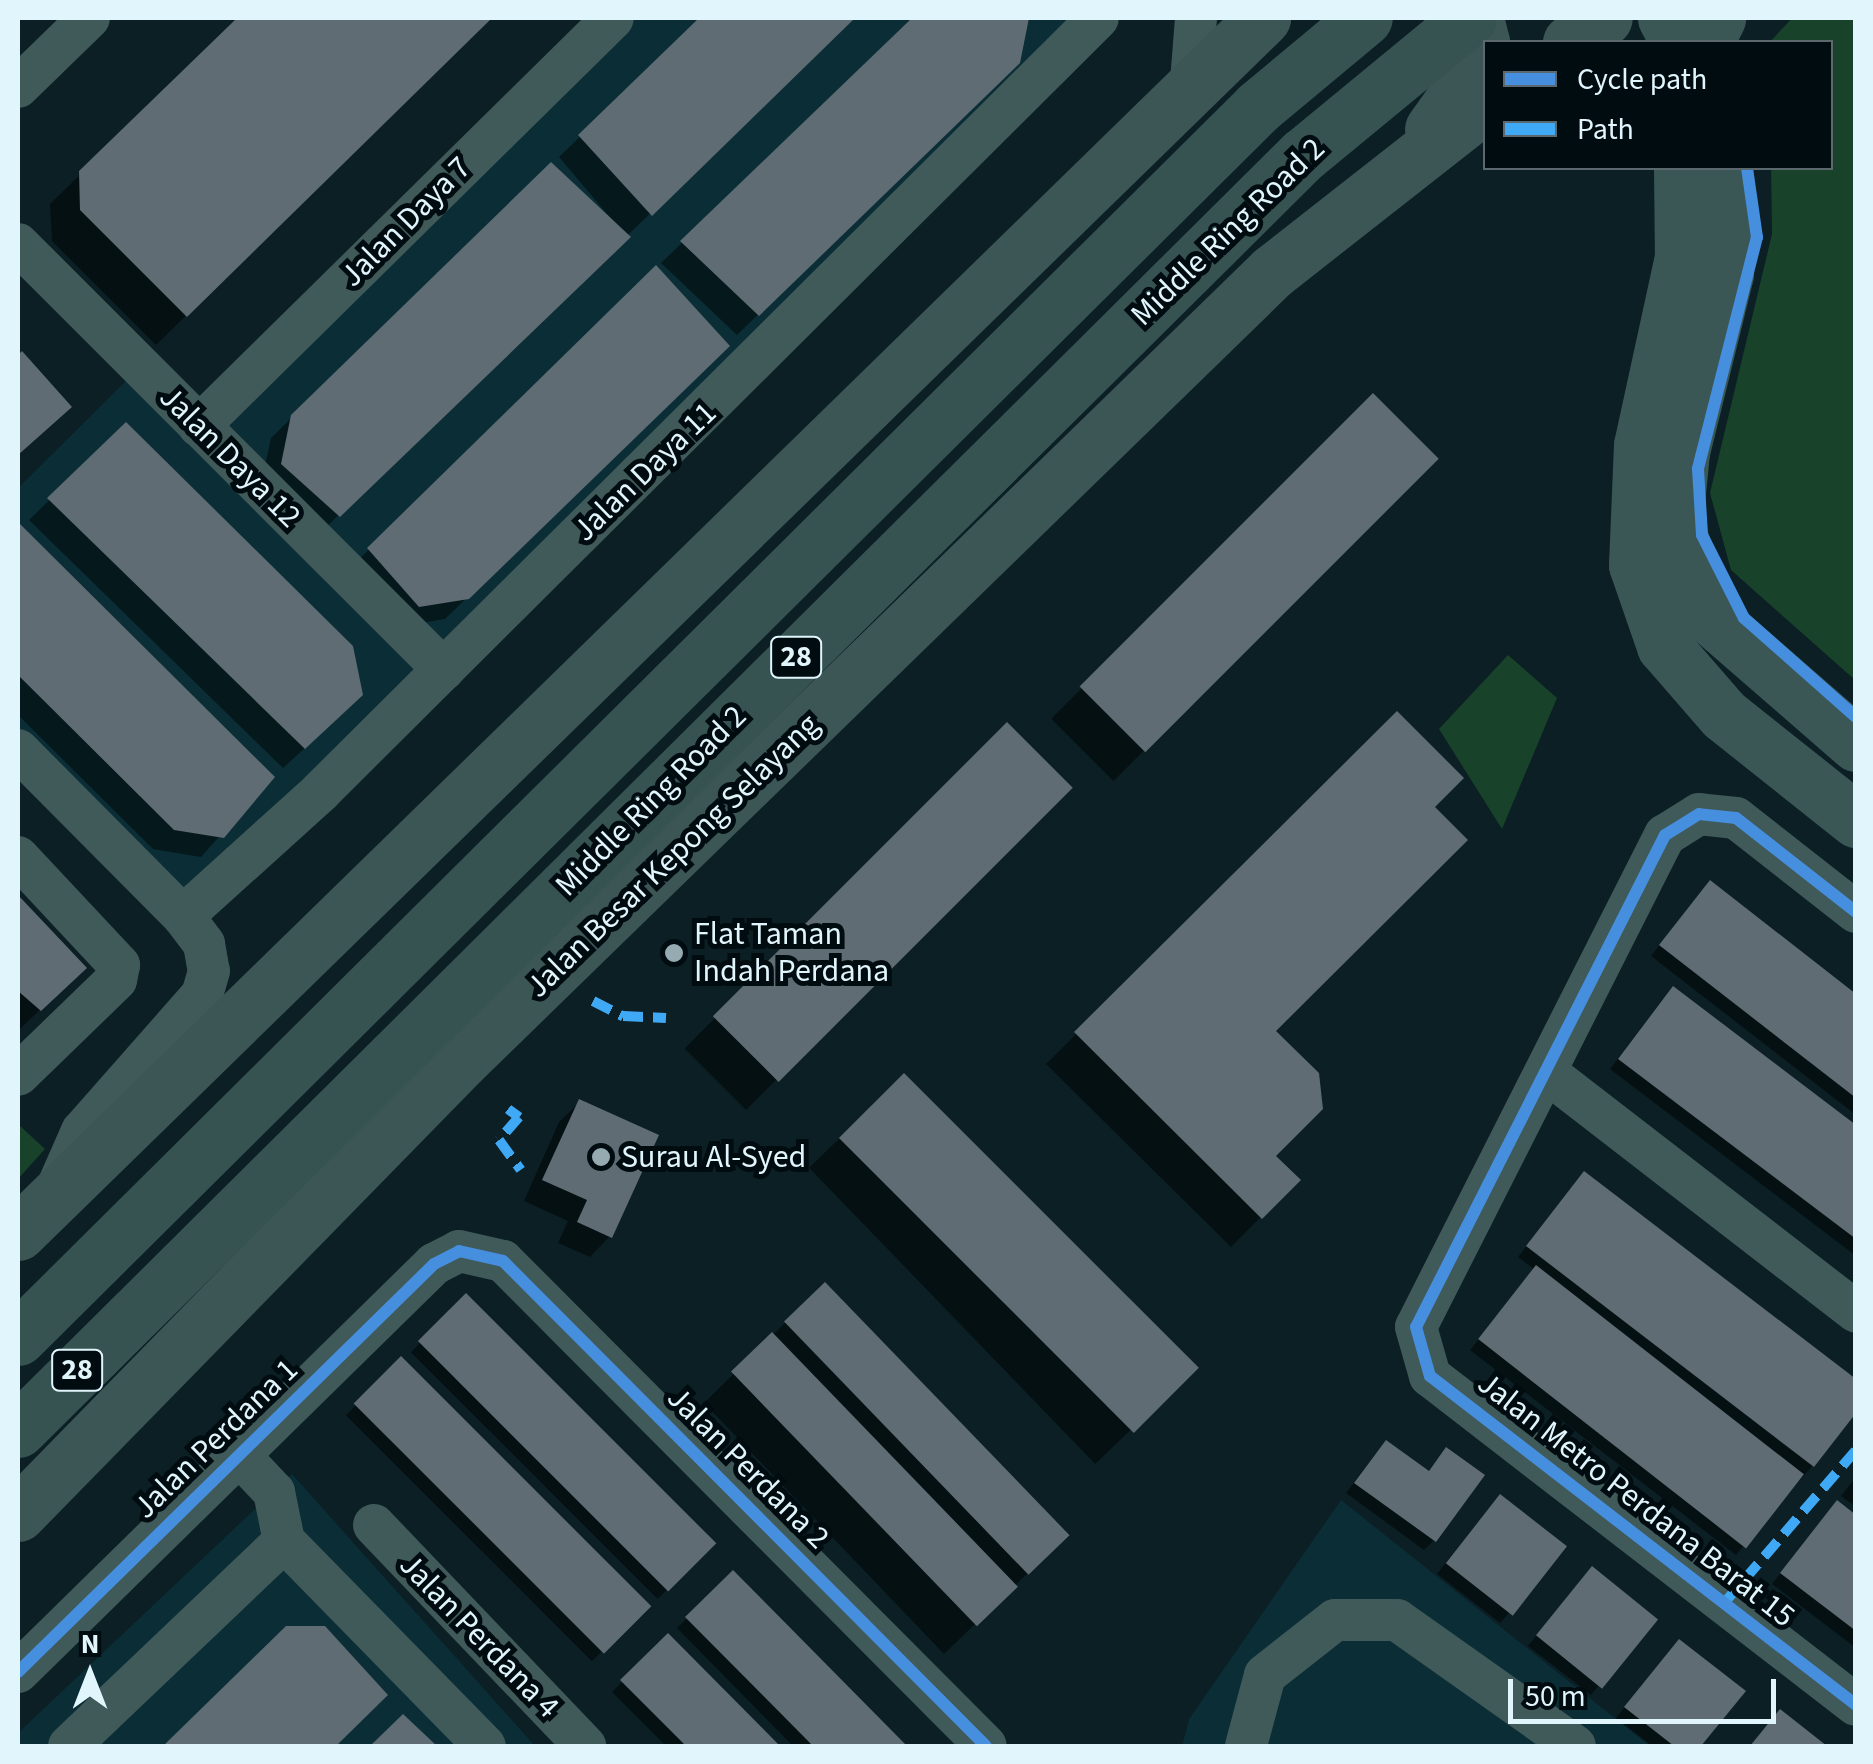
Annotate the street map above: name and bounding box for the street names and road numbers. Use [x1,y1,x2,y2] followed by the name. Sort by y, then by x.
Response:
[1123,130,1333,334] street label: Middle Ring Road 2
[333,149,479,295] street label: Jalan Daya 7
[151,378,309,536] street label: Jalan Daya 12
[565,394,725,550] street label: Jalan Daya 11
[768,632,824,682] road number: 28
[548,698,754,904] street label: Middle Ring Road 2
[519,706,827,1006] street label: Jalan Besar Kepong Selayang
[50,1345,104,1395] road number: 28
[126,1351,306,1527] street label: Jalan Perdana 1
[1470,1364,1802,1636] street label: Jalan Metro Perdana Barat 15
[659,1379,837,1557] street label: Jalan Perdana 2
[391,1546,567,1726] street label: Jalan Perdana 4

